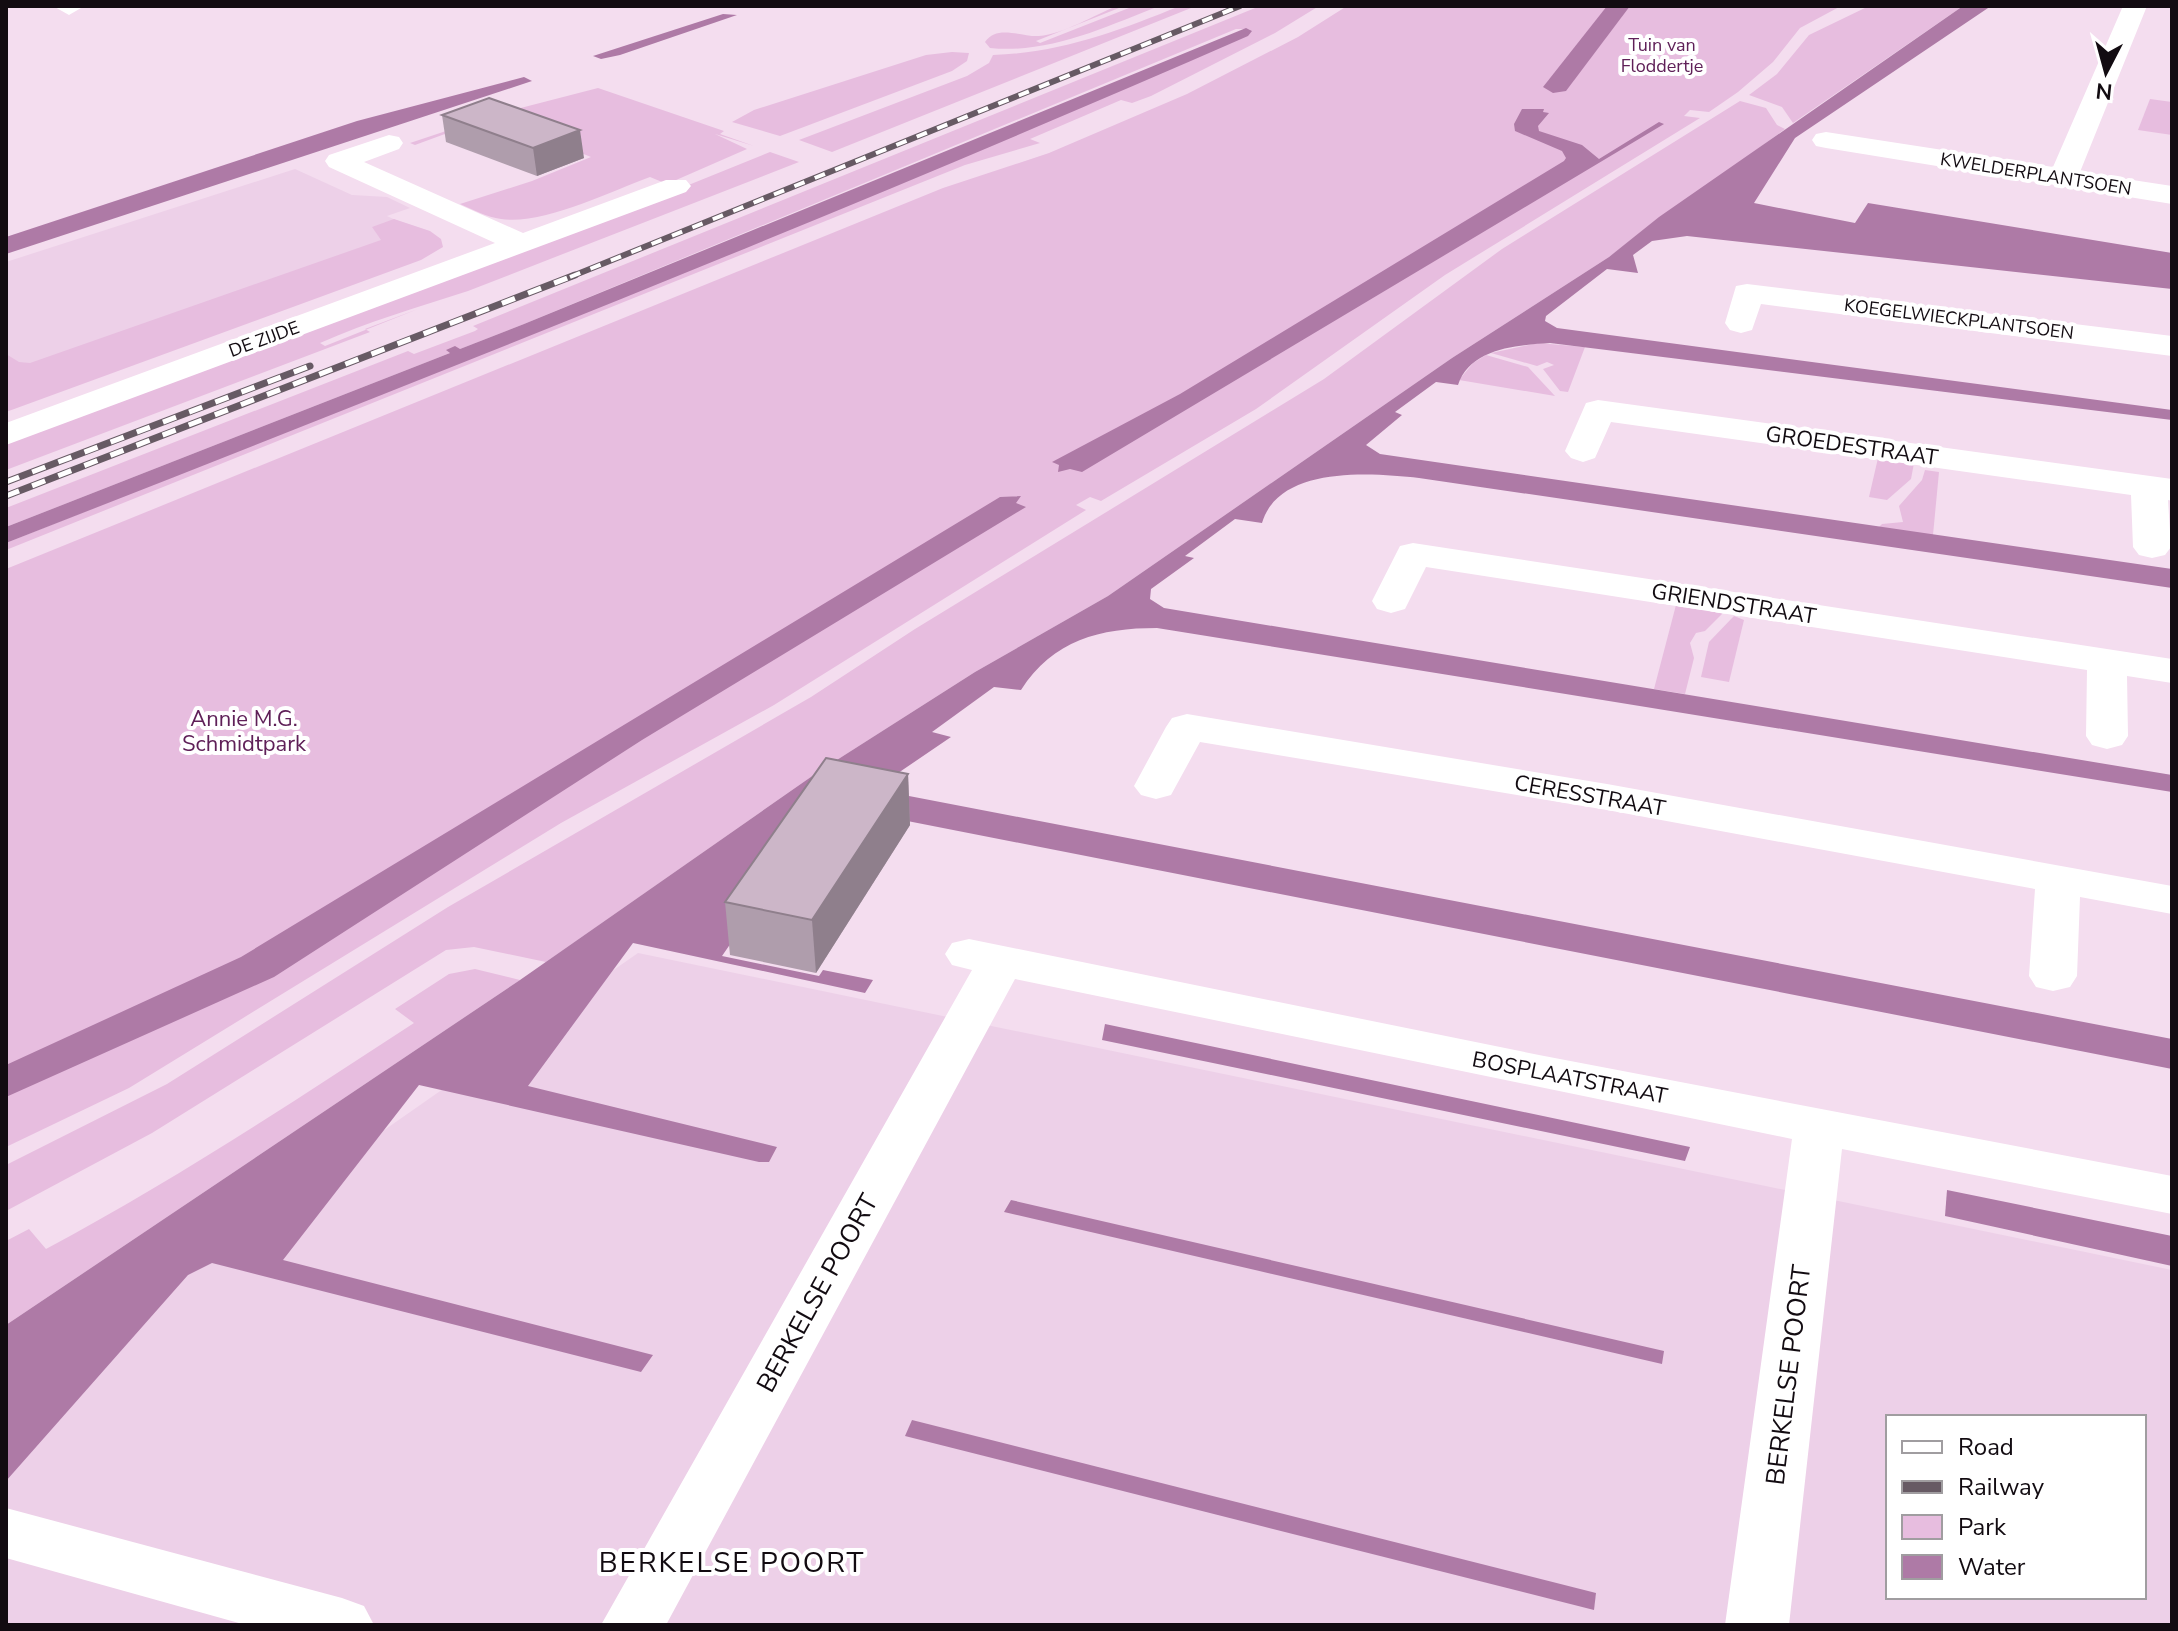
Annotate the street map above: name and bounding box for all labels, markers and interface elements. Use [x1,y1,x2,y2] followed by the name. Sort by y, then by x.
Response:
[2066,32,2146,112] north arrow
[1621,33,1703,78] park label: Tuin van Floddertje
[2094,75,2114,107] text: N
[1939,147,2133,201] street label: KWELDERPLANTSOEN
[1843,293,2075,345] street label: KOEGELWIECKPLANTSOEN
[225,315,303,363] street label: DE ZIJDE
[1764,419,1941,473] street label: GROEDESTRAAT
[1649,576,1819,632] street label: GRIENDSTRAAT
[182,704,307,759] park label: Annie M.G. Schmidtpark
[1512,768,1669,824] street label: CERESSTRAAT
[1470,1044,1671,1112] street label: BOSPLAATSTRAAT
[748,1188,887,1399] street label: BERKELSE POORT
[1758,1263,1819,1487] street label: BERKELSE POORT
[1886,1415,2146,1599] legend
[1958,1431,2014,1463] text: Road
[1958,1471,2045,1503] text: Railway
[1958,1511,2007,1543] text: Park
[599,1544,865,1582] district label: BERKELSE POORT
[1958,1551,2026,1583] text: Water

